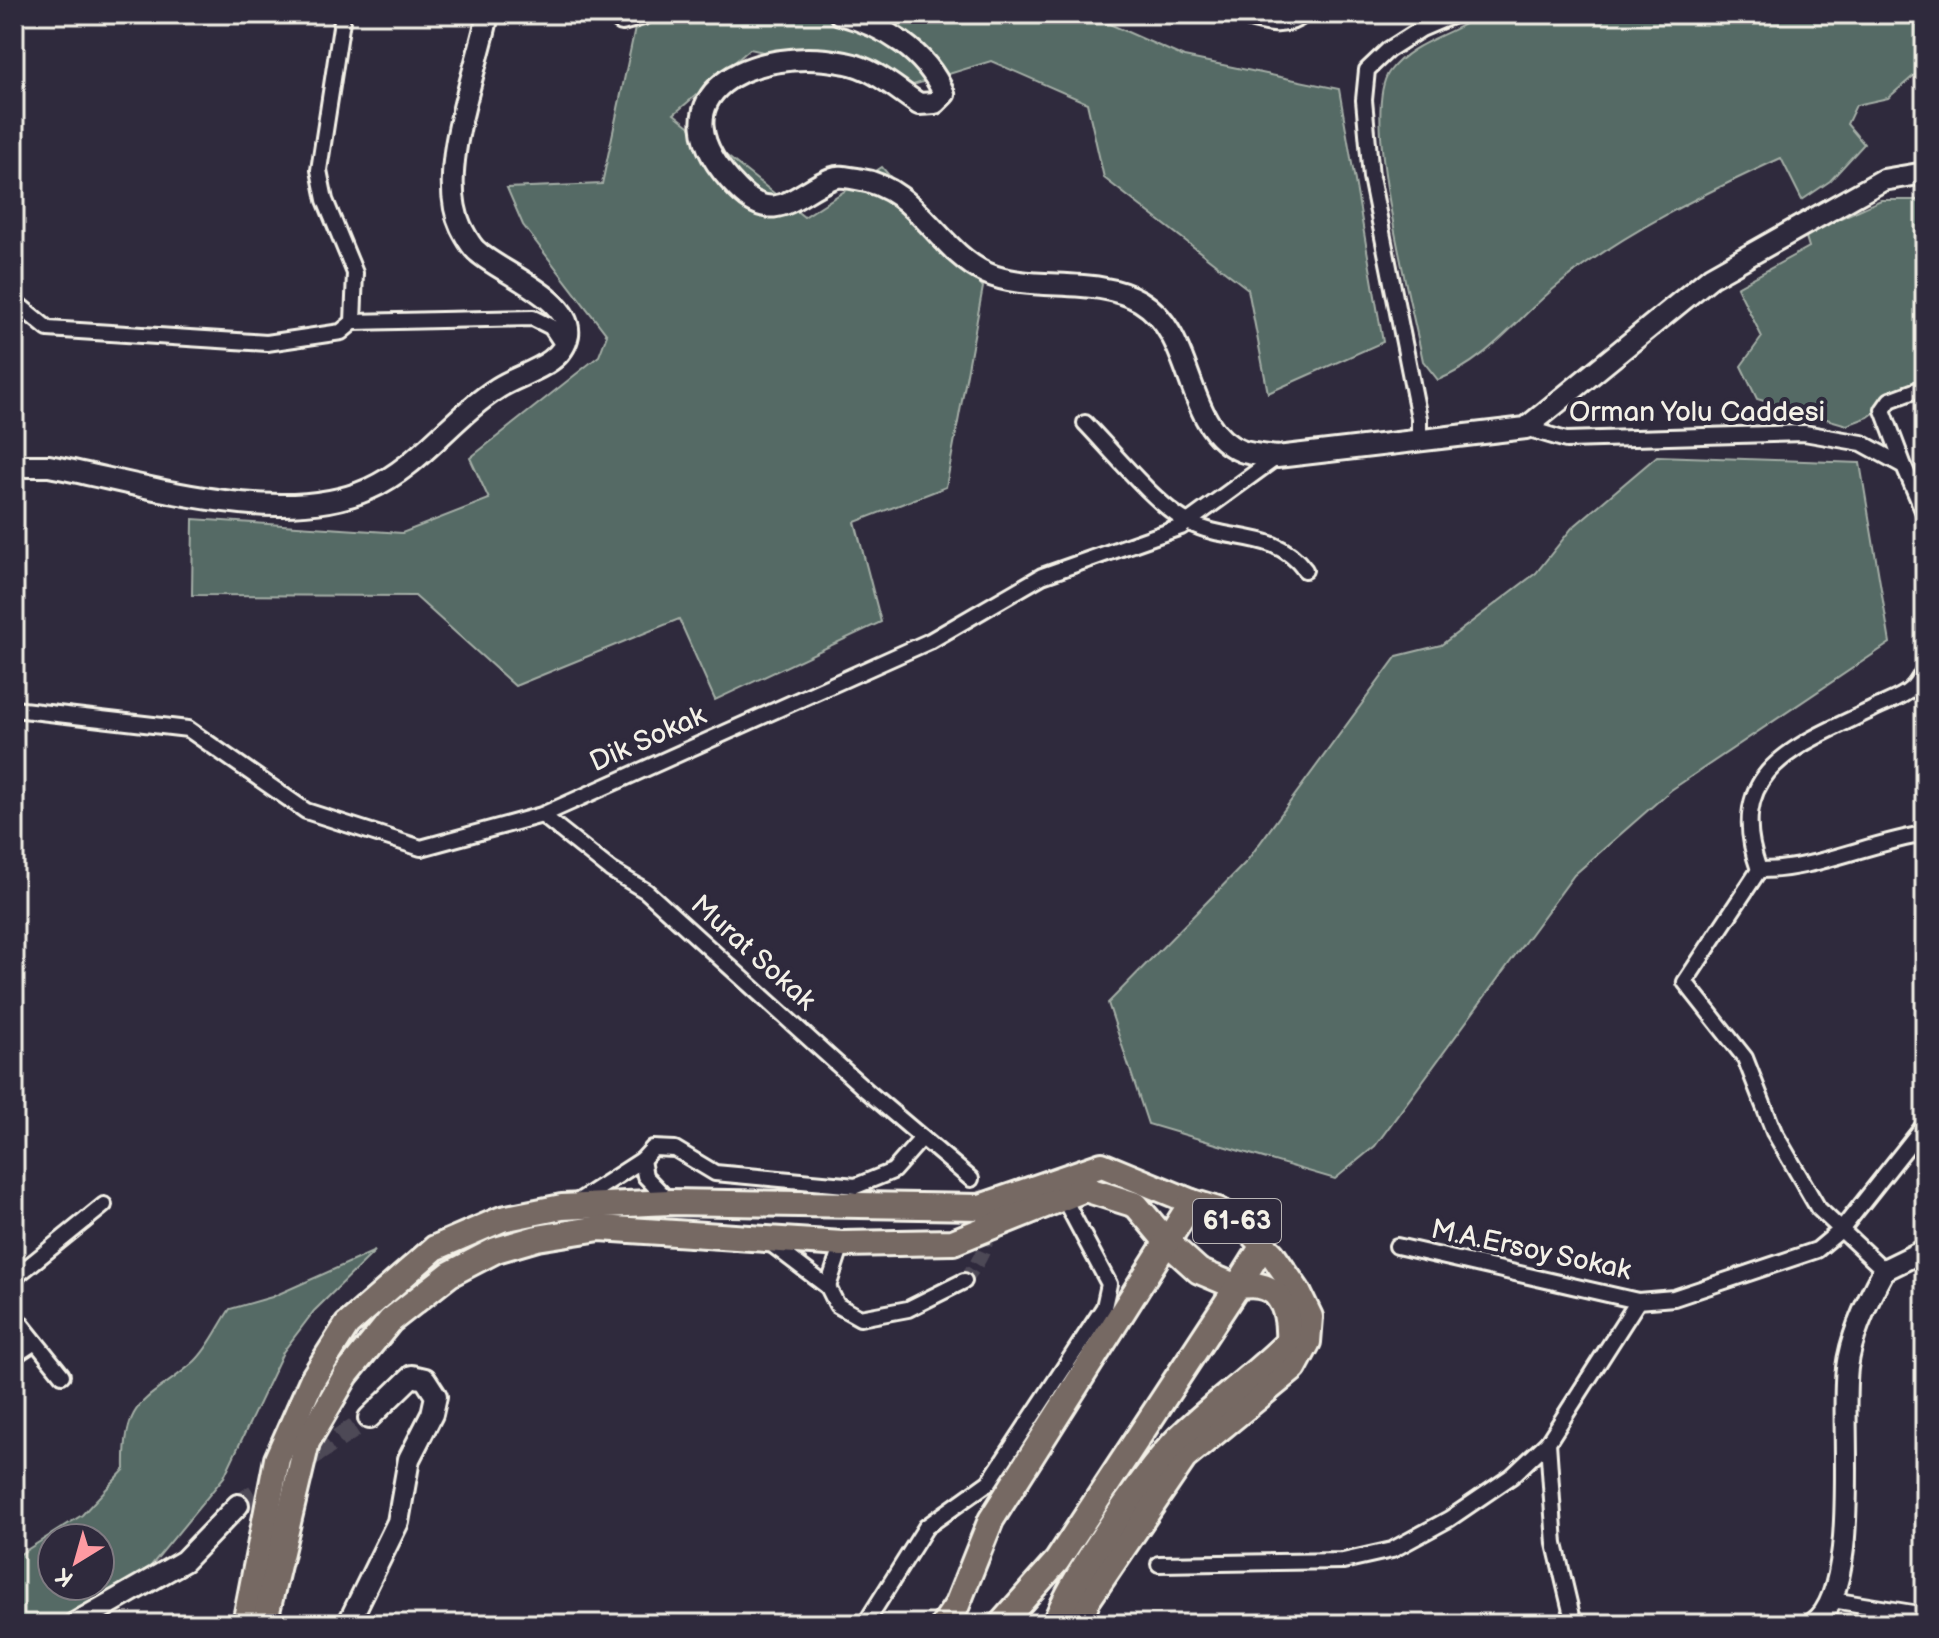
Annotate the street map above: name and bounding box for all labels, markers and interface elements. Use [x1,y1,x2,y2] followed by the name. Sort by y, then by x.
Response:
[1569,396,1825,429] street label: Orman Yolu Caddesi
[585,699,711,779] street label: Dik Sokak
[684,888,822,1018] street label: Murat Sokak
[1193,1199,1281,1243] road number: 61-63
[1428,1213,1634,1287] street label: M.A.Ersoy Sokak
[36,1522,116,1602] north arrow
[51,1561,79,1592] text: K

